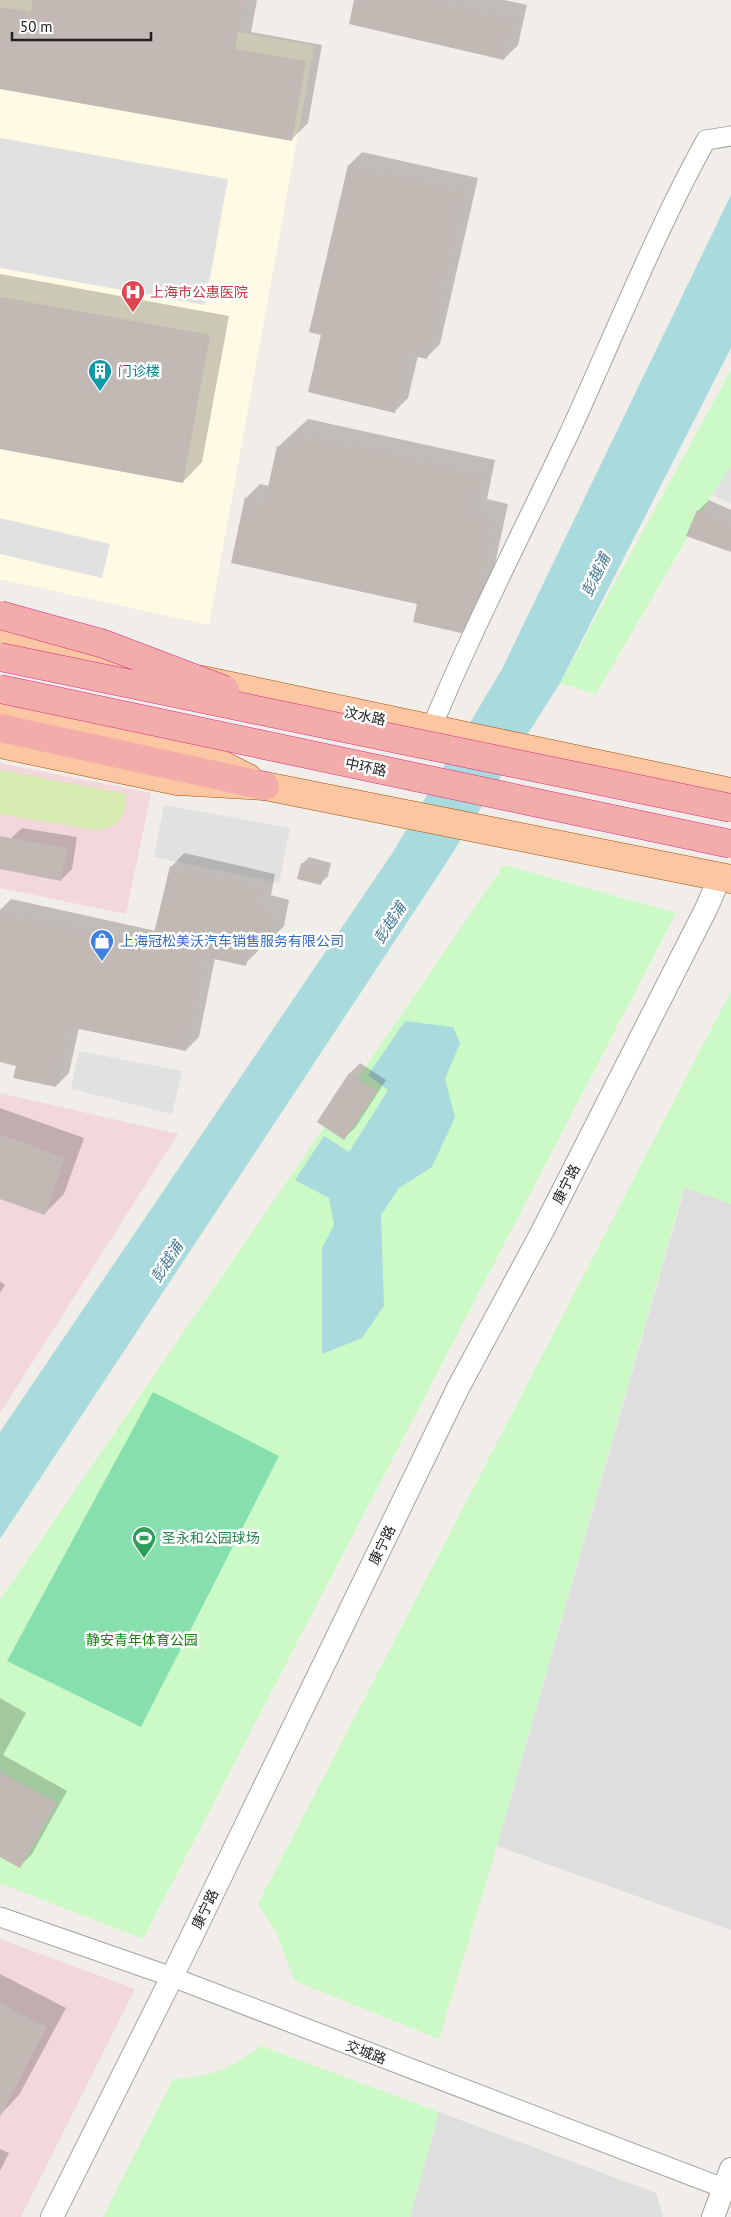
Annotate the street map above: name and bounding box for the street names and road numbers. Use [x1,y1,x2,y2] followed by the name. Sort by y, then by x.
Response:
[343,703,387,729] street label: 汶水路
[344,754,388,780] street label: 中环路
[548,1161,584,1207] street label: 康宁路
[365,1522,399,1568] street label: 康宁路
[188,1886,222,1932] street label: 康宁路
[343,2036,389,2068] street label: 交城路

